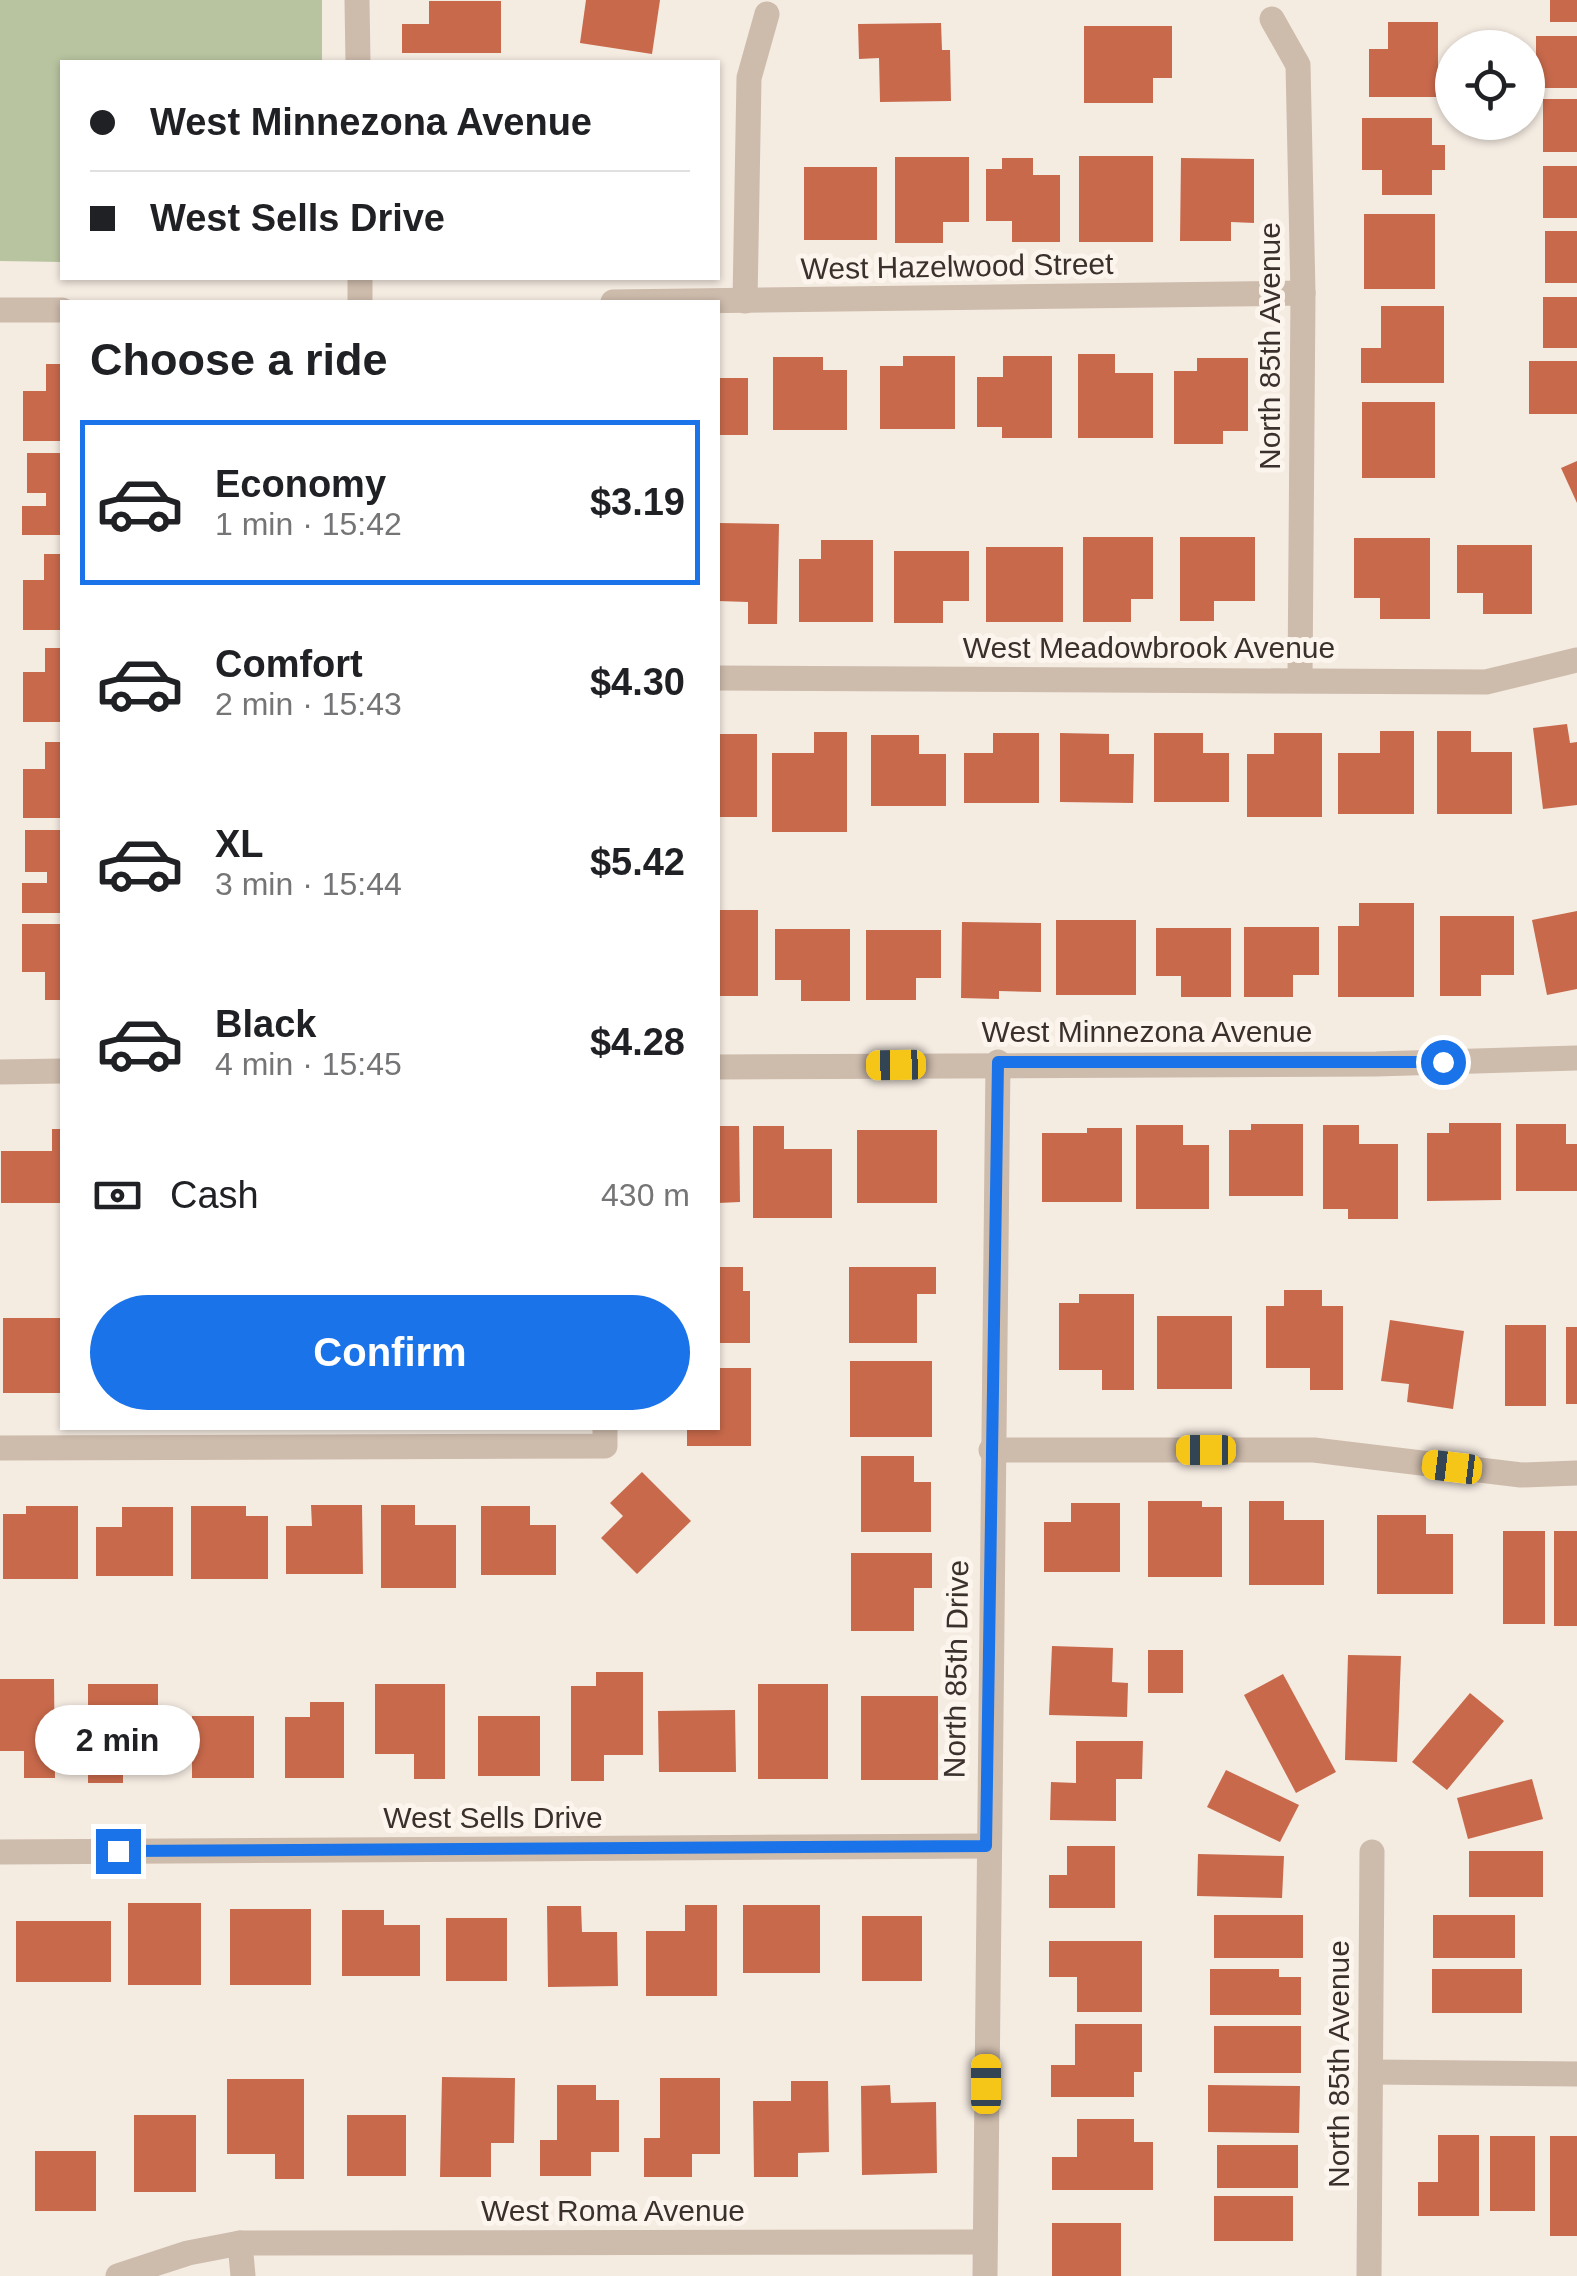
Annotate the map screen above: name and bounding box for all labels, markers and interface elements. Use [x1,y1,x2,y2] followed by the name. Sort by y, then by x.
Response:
[1435,30,1545,140] map controls
[1435,30,1545,140] button: locate
[150,101,592,143] text: West Minnezona Avenue
[150,197,445,239] text: West Sells Drive
[1253,222,1286,470] street label: North 85th Avenue
[800,247,1114,285] street label: West Hazelwood Street
[90,334,388,385] text: Choose a ride
[95,458,185,548] icon: car
[215,463,386,505] text: Economy
[590,481,685,523] text: $3.19
[215,506,402,542] text: 1 min · 15:42
[963,631,1335,664] street label: West Meadowbrook Avenue
[95,638,185,728] icon: car
[215,643,363,685] text: Comfort
[590,661,685,703] text: $4.30
[215,686,402,722] text: 2 min · 15:43
[95,818,185,908] icon: car
[215,823,264,865] text: XL
[590,841,685,883] text: $5.42
[215,866,402,902] text: 3 min · 15:44
[95,998,185,1088] icon: car
[215,1003,316,1045] text: Black
[982,1015,1312,1048] street label: West Minnezona Avenue
[590,1021,685,1063] text: $4.28
[1421,1040,1466,1085] route start
[215,1046,402,1082] text: 4 min · 15:45
[866,1049,926,1081] car
[90,1168,145,1223] icon: cash
[170,1174,259,1216] text: Cash
[601,1177,690,1213] text: 430 m
[90,1295,690,1410] button: Confirm
[1176,1435,1236,1465] car
[1420,1448,1484,1486] car
[938,1560,974,1778] street label: North 85th Drive
[36,1706,200,1776] callout: 2 min
[76,1722,159,1758] text: 2 min
[383,1801,603,1834] street label: West Sells Drive
[96,1829,141,1874] route end
[1322,1940,1355,2188] street label: North 85th Avenue
[971,2054,1001,2114] car
[481,2194,745,2227] street label: West Roma Avenue

